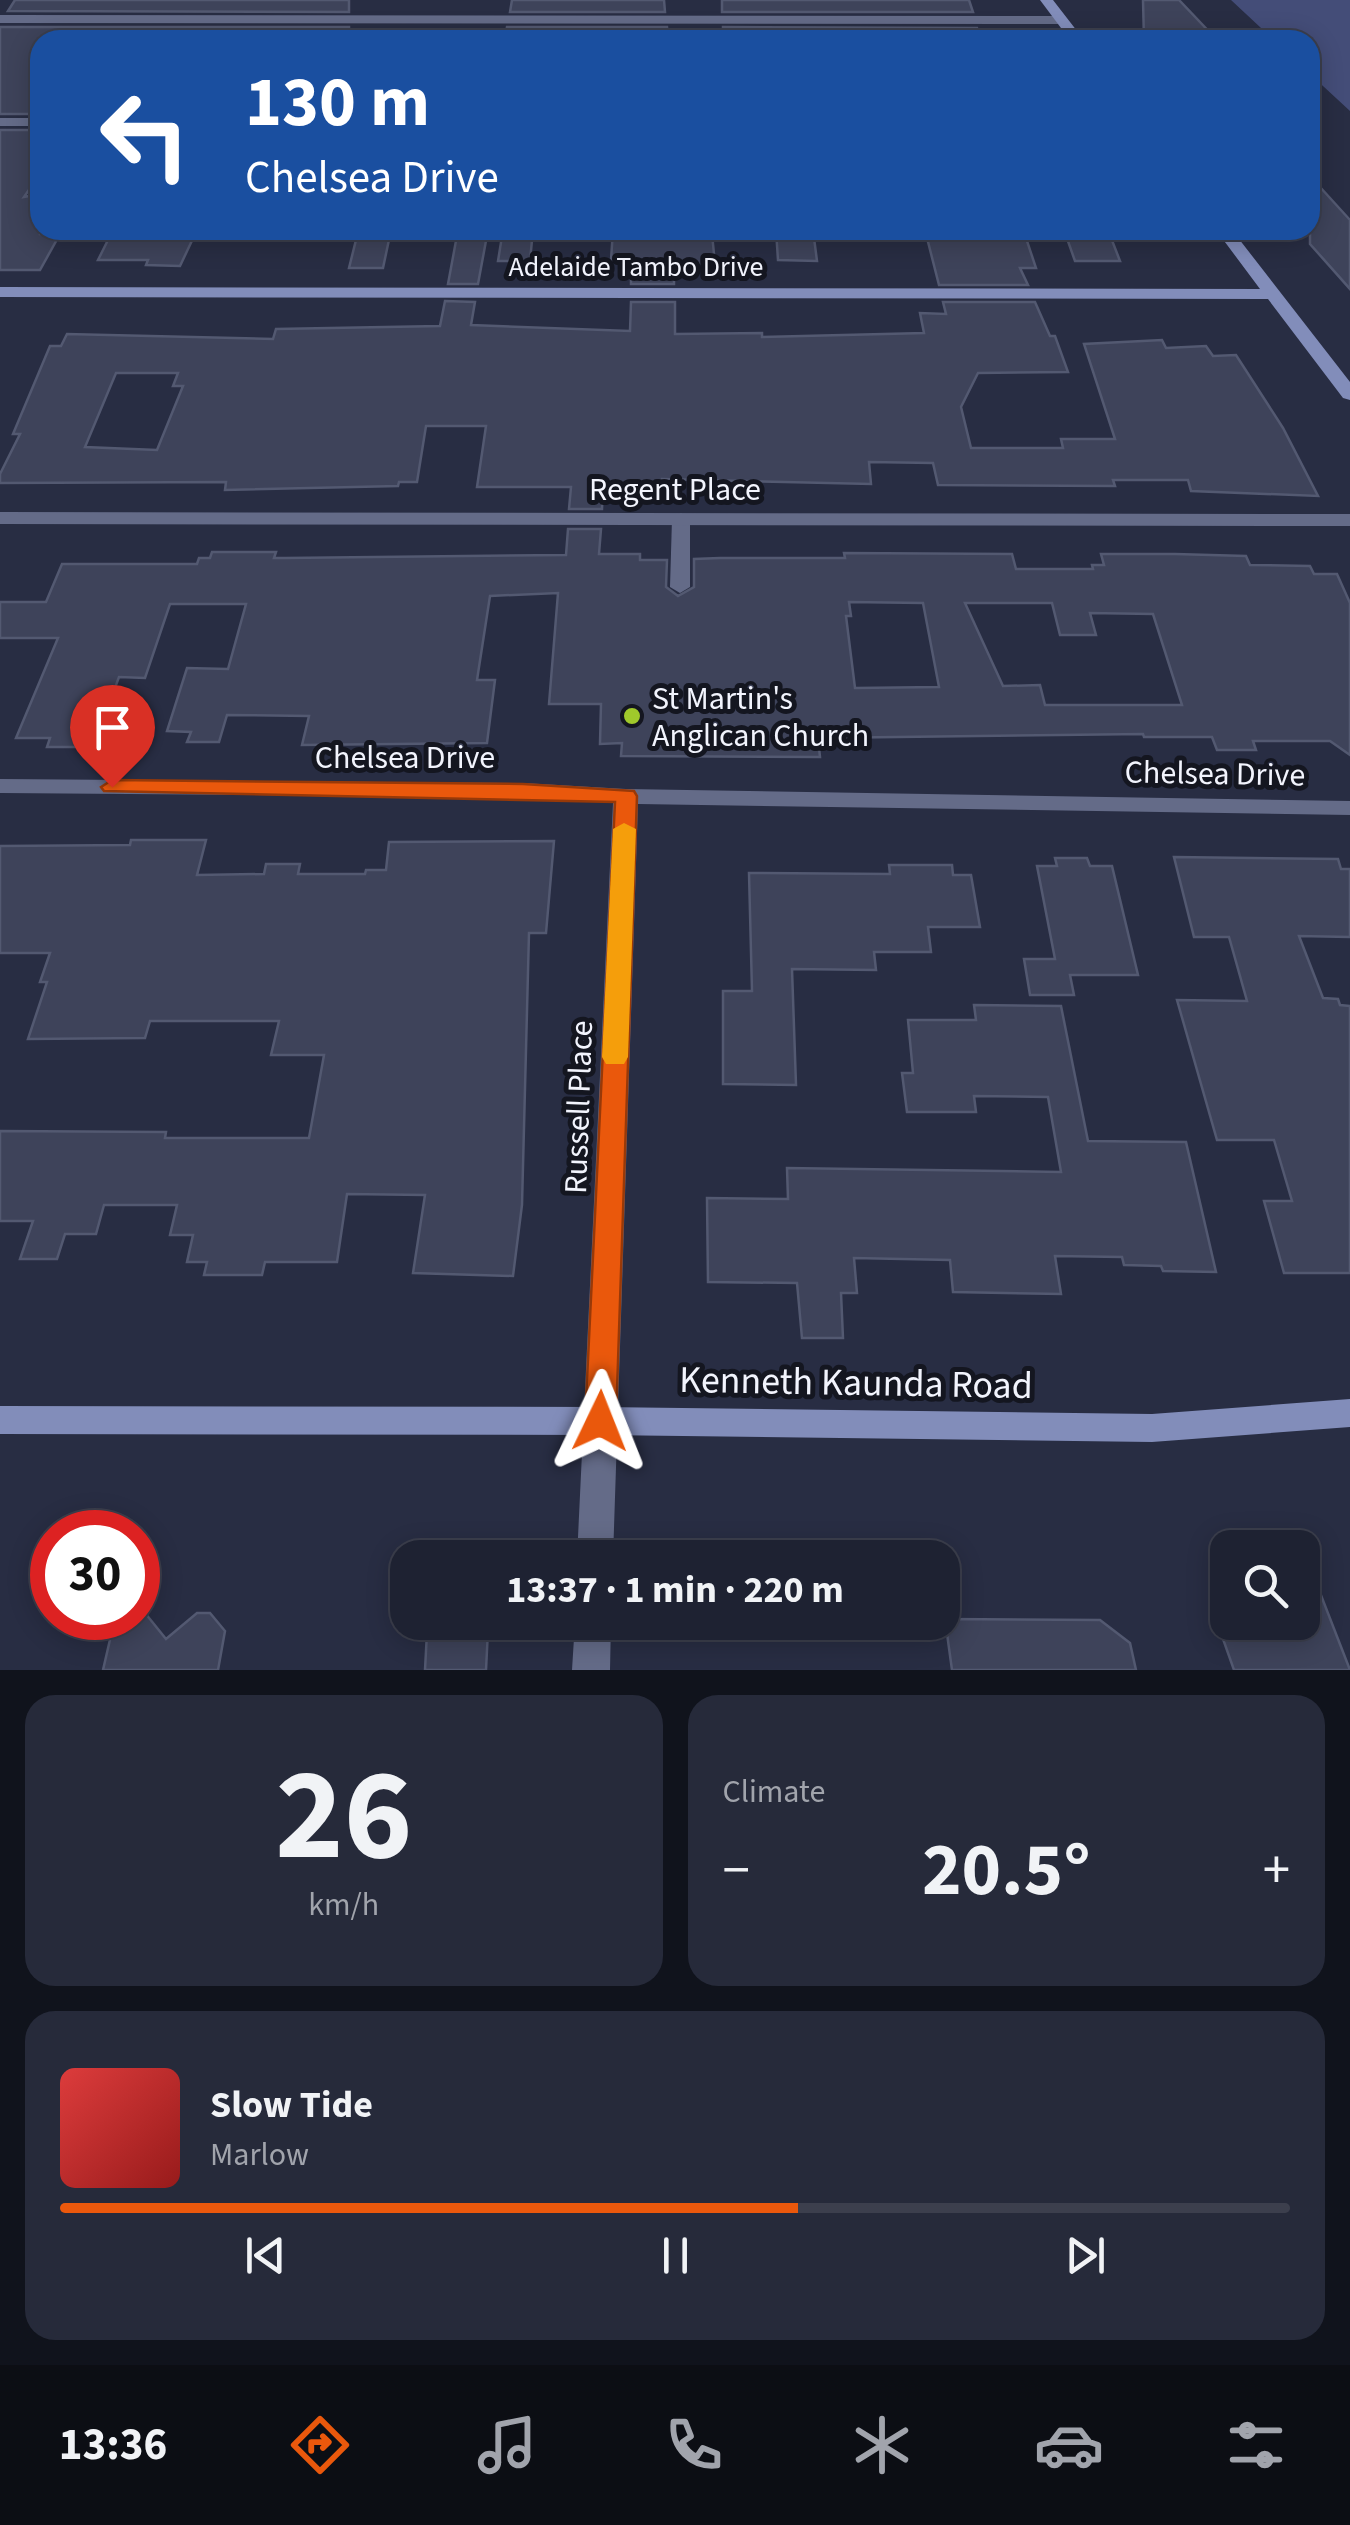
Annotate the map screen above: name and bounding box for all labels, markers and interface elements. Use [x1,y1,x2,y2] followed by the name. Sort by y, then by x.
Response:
[245,53,430,153] text: 130 m
[80,70,210,200] icon: left
[245,146,499,210] text: Chelsea Drive
[508,247,764,287] street label: Adelaide Tambo Drive
[589,467,761,513] street label: Regent Place
[652,676,869,759] place label: St Martin's Anglican Church
[70,685,155,788] pin
[85,700,140,755] icon: arrive
[621,705,643,727] marker: St Martin's Anglican Church
[315,735,495,781] street label: Chelsea Drive
[1124,749,1306,799] street label: Chelsea Drive
[553,1020,605,1194] street label: Russell Place
[679,1353,1033,1413] street label: Kenneth Kaunda Road
[548,1369,652,1473] position arrow
[30,1510,160,1640] speed limit sign: 30
[1210,1530,1320,1640] map controls
[1210,1530,1320,1640] button: search
[506,1563,844,1617] text: 13:37 · 1 min · 220 m
[275,1724,412,1909] text: 26
[723,1769,825,1815] text: Climate
[922,1817,1091,1924] text: 20.5°
[723,1832,750,1910] text: −
[1263,1832,1290,1910] text: +
[308,1882,379,1928] text: km/h
[210,2078,373,2132] text: Slow Tide
[210,2132,309,2178] text: Marlow
[238,2228,293,2283] icon: previous
[648,2228,703,2283] icon: pause
[1058,2228,1113,2283] icon: next
[285,2410,355,2480] icon: directions
[472,2410,542,2480] icon: music
[659,2410,729,2480] icon: phone
[847,2410,917,2480] icon: climate
[1034,2410,1104,2480] icon: car
[1221,2410,1291,2480] icon: filters
[59,2413,167,2477] text: 13:36

